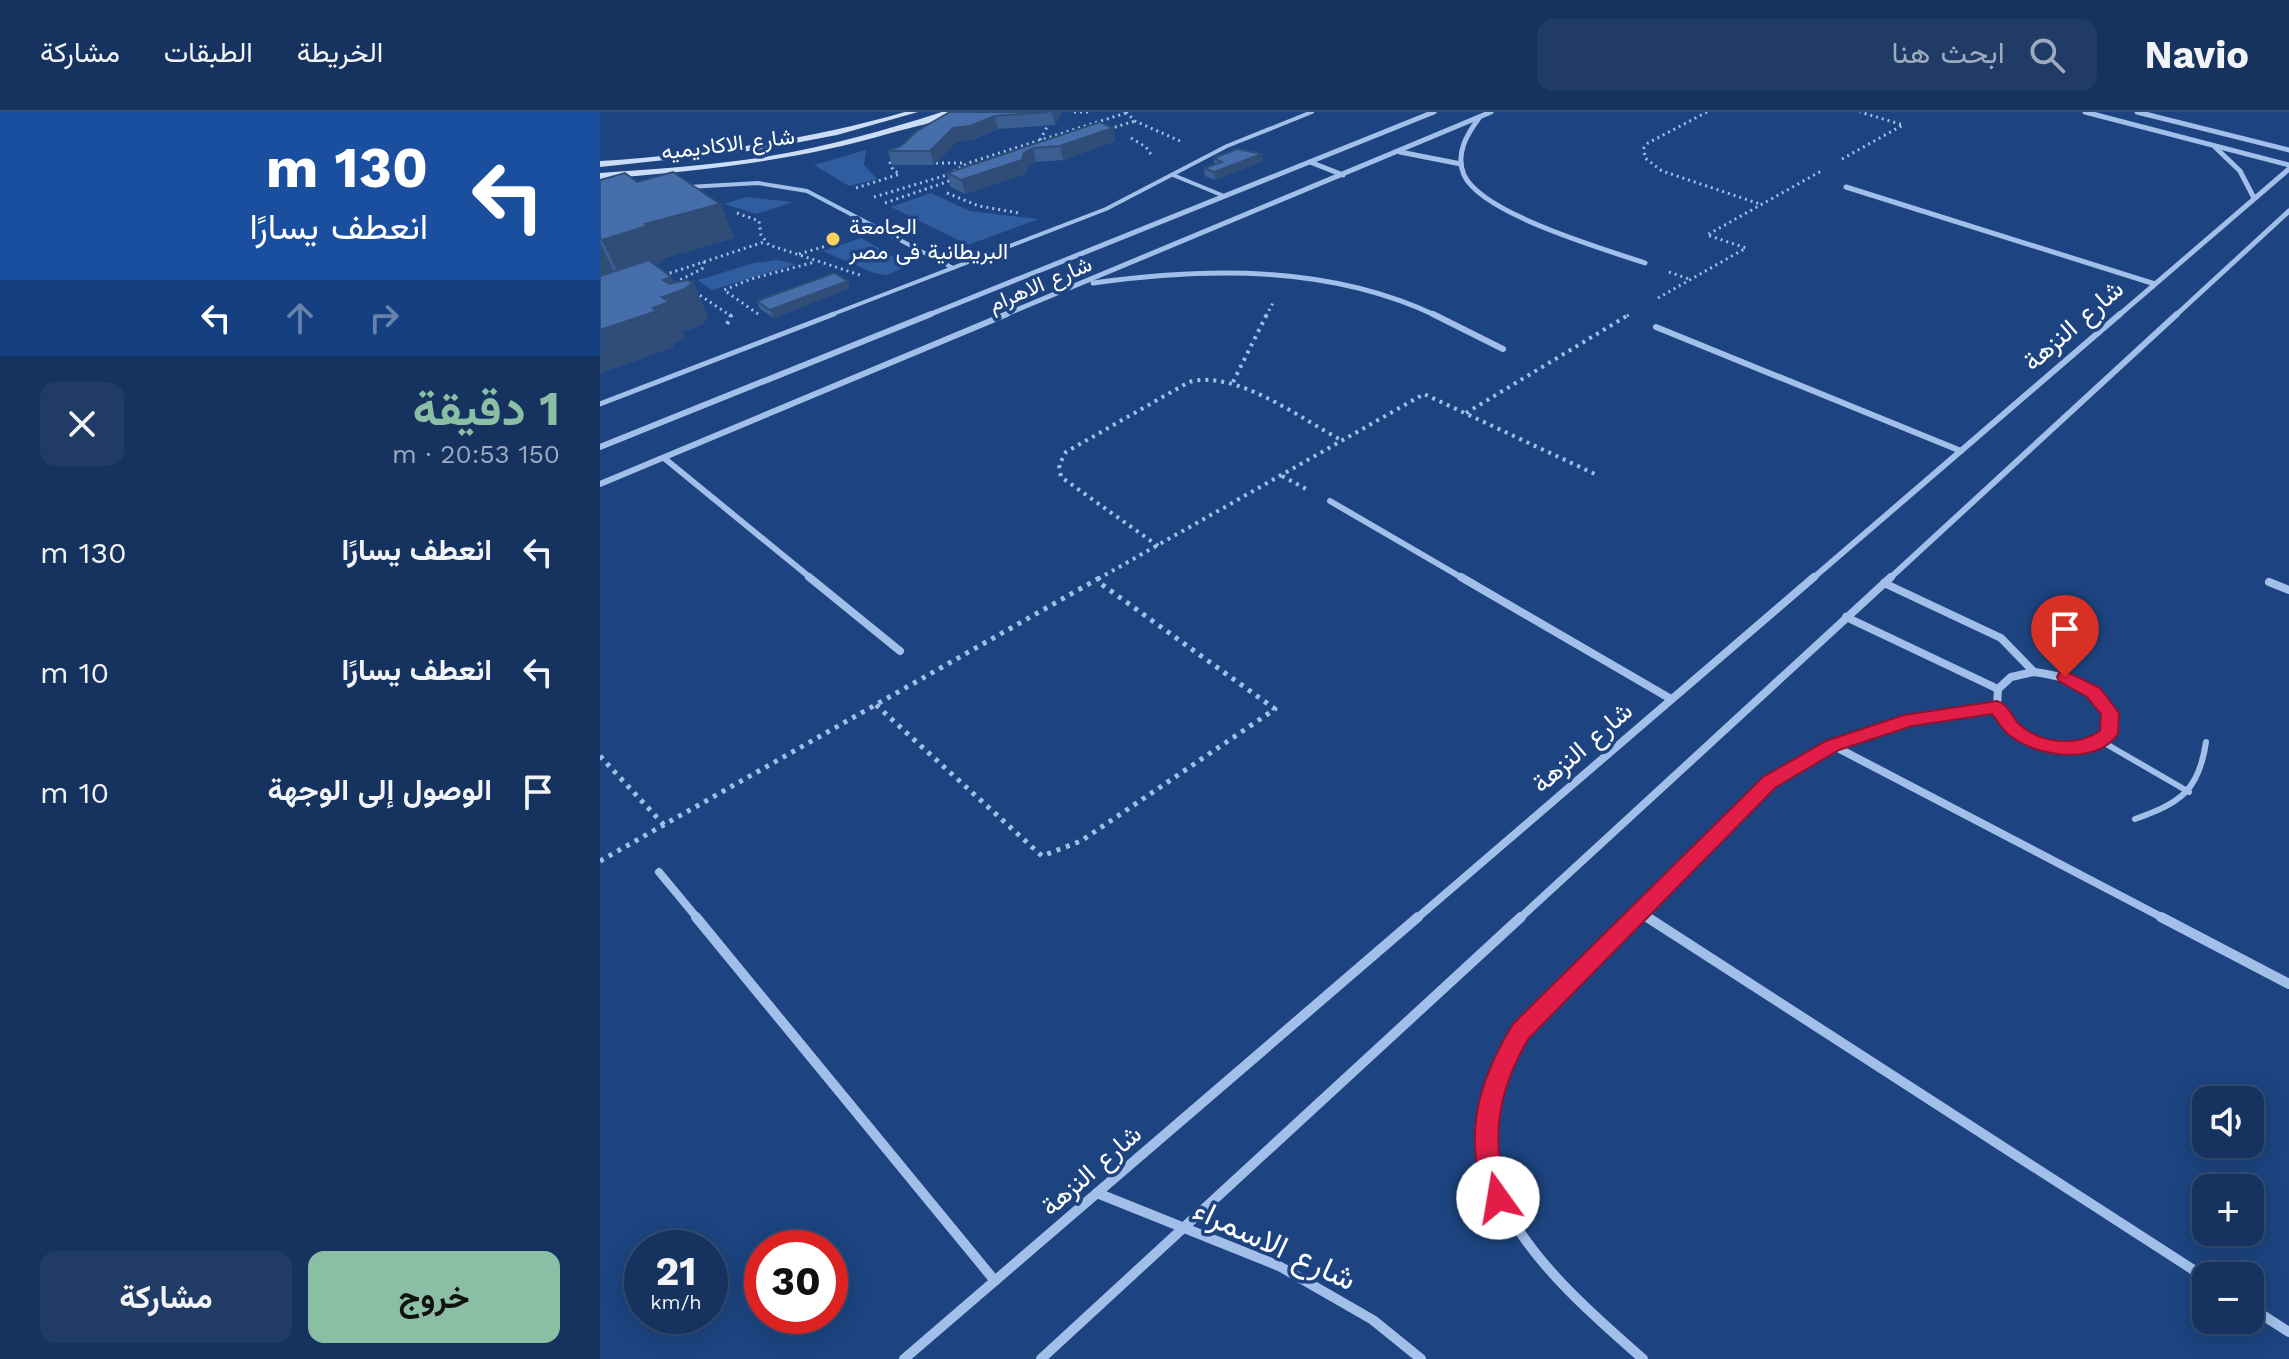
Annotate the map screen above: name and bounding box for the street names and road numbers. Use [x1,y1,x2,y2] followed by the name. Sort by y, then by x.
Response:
[660,123,796,167] street label: شارع الاكاديميه
[985,251,1096,319] street label: شارع الاهرام
[2017,273,2131,379] street label: شارع النزهة
[1526,695,1640,801] street label: شارع النزهة
[1035,1118,1149,1224] street label: شارع النزهة
[1186,1190,1362,1301] street label: شارع الاسمراء

